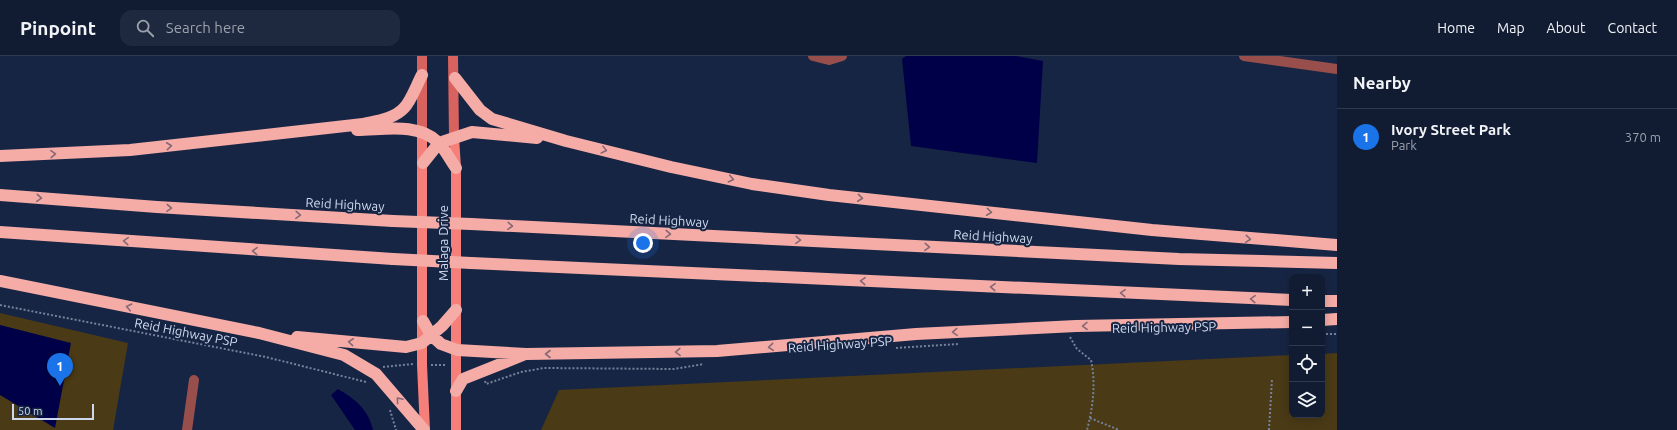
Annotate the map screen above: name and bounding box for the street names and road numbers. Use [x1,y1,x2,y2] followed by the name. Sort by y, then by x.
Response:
[305,195,385,213] street label: Reid Highway
[436,205,450,281] street label: Malaga Drive
[629,211,709,229] street label: Reid Highway
[953,227,1033,245] street label: Reid Highway
[133,315,239,349] street label: Reid Highway PSP
[1112,319,1217,335] street label: Reid Highway PSP
[787,333,893,355] street label: Reid Highway PSP

